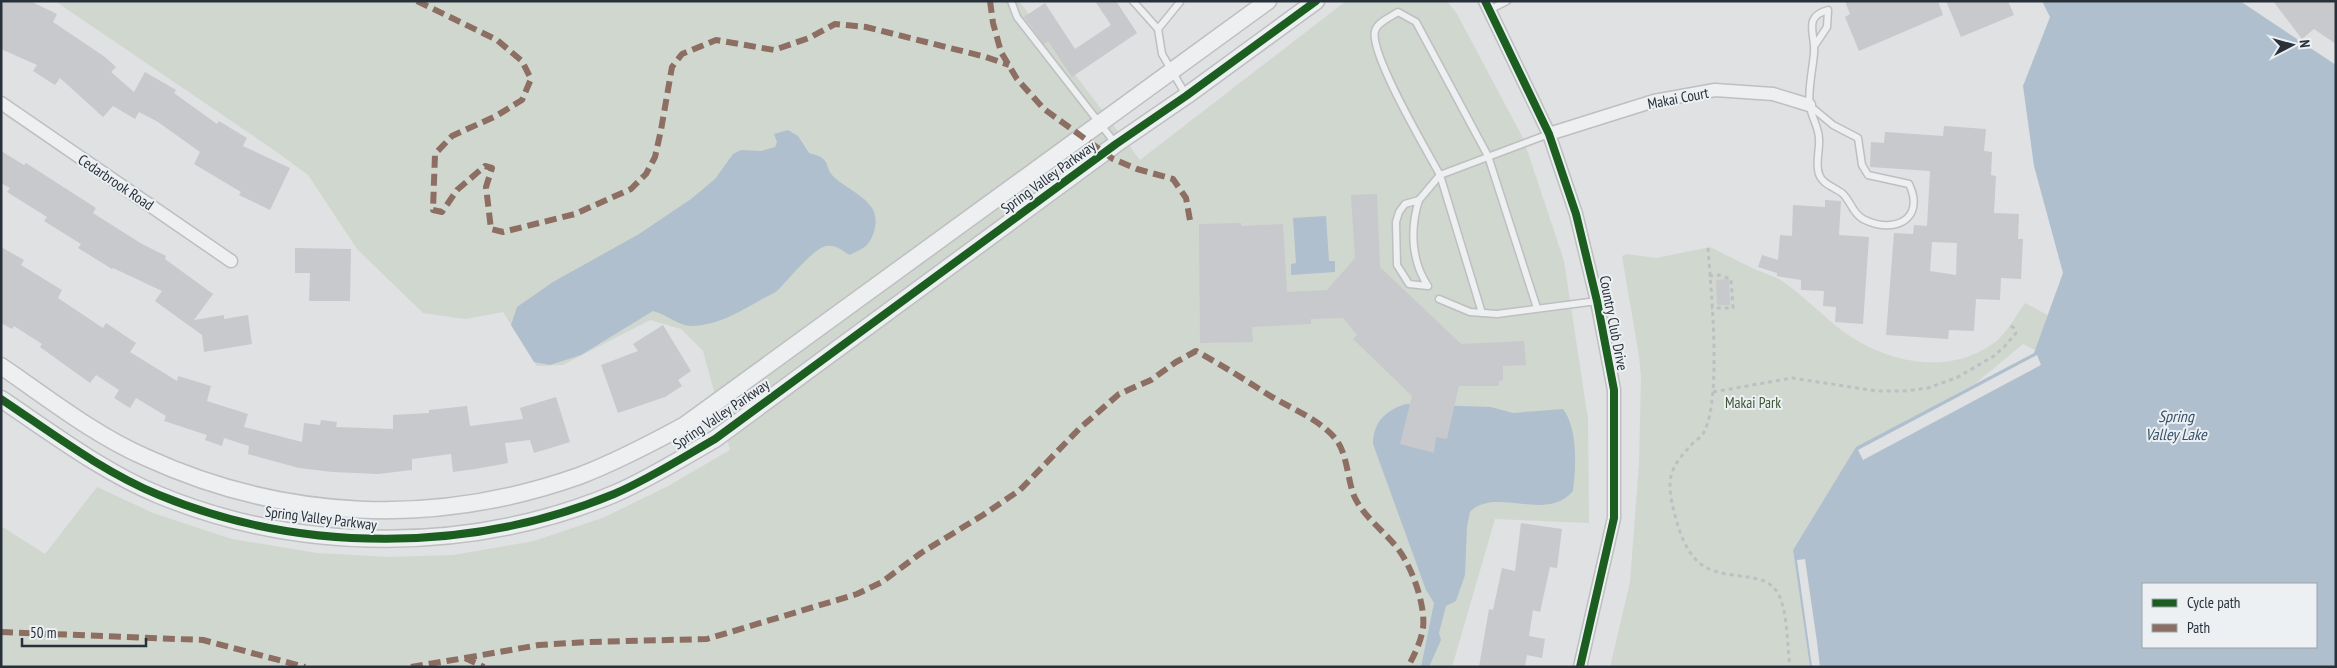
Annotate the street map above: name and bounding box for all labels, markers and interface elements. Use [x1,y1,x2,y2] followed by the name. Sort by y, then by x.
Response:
[2267,20,2317,70] north arrow
[2296,39,2314,48] text: N
[1646,83,1710,113] street label: Makai Court
[997,136,1099,218] street label: Spring Valley Parkway
[75,150,157,214] street label: Cedarbrook Road
[1595,274,1633,372] street label: Country Club Drive
[669,374,773,453] street label: Spring Valley Parkway
[1725,393,1781,412] park label: Makai Park
[2145,406,2208,444] water label: Spring Valley Lake
[264,502,378,534] street label: Spring Valley Parkway
[2142,583,2317,648] legend
[2187,593,2240,612] text: Cycle path
[22,616,146,648] scale bar
[2187,618,2210,637] text: Path
[30,623,56,642] text: 50 m

